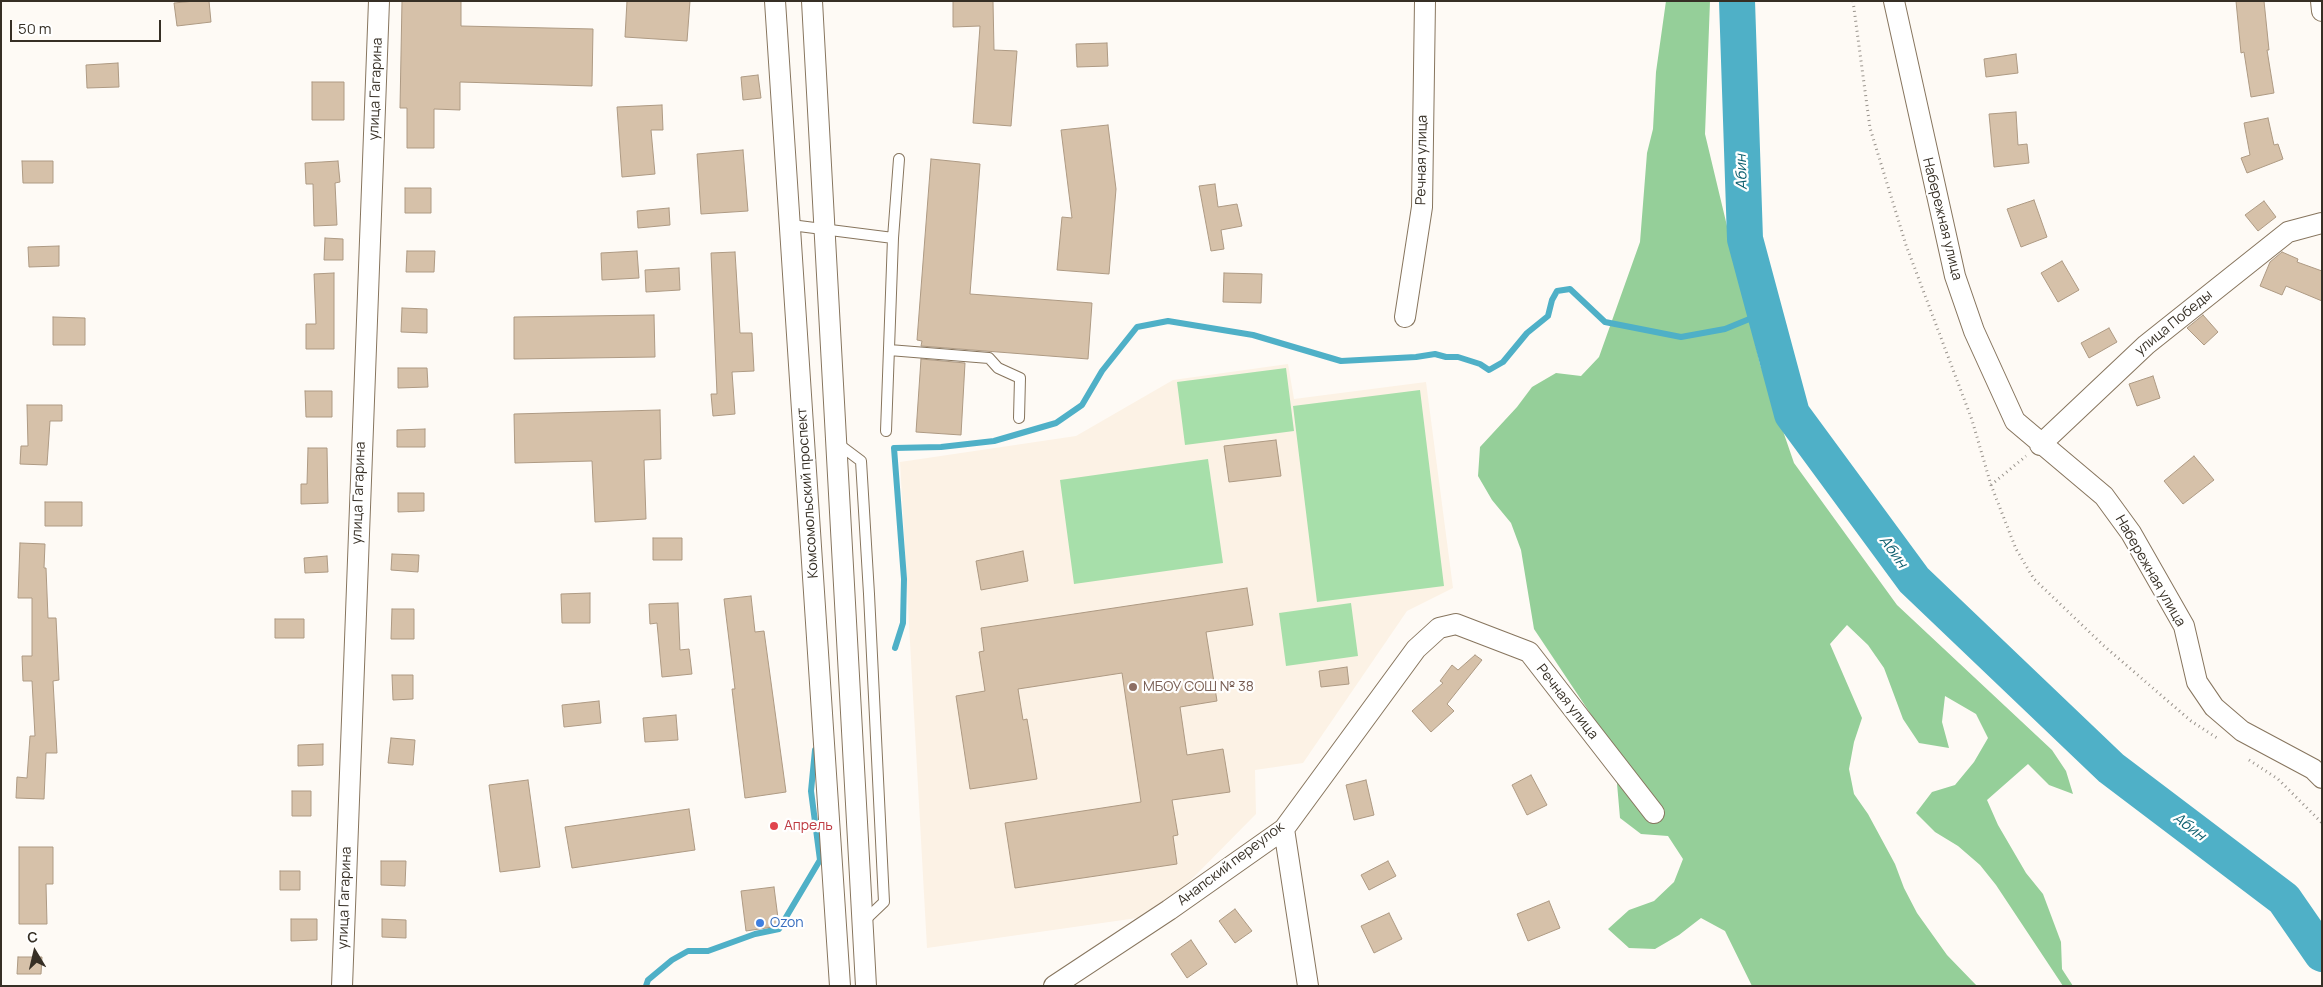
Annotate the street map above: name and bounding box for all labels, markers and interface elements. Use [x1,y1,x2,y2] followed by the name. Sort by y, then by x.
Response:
[12,10,164,42] scale bar
[18,18,52,39] text: 50 m
[366,37,386,141] street label: улица Гагарина
[1413,115,1431,205] street label: Речная улица
[1732,154,1752,190] water label: Абин
[1919,156,1965,282] street label: Набережная улица
[2132,287,2216,359] street label: улица Победы
[794,407,822,579] street label: Комсомольский проспект
[349,441,369,545] street label: улица Гагарина
[2111,512,2189,630] street label: Набережная улица
[1875,532,1911,572] water label: Абин
[1533,661,1601,743] street label: Речная улица
[1143,679,1254,695] place label: МБОУ СОШ № 38
[1127,681,1139,693] marker: МБОУ СОШ № 38
[2169,809,2209,845] water label: Абин
[784,818,833,834] place label: Апрель
[1174,818,1288,910] street label: Анапский переулок
[768,820,780,832] marker: Апрель
[335,846,355,950] street label: улица Гагарина
[770,915,804,931] place label: Ozon
[754,917,766,929] marker: Ozon
[26,926,39,947] text: С
[10,927,60,977] north arrow

